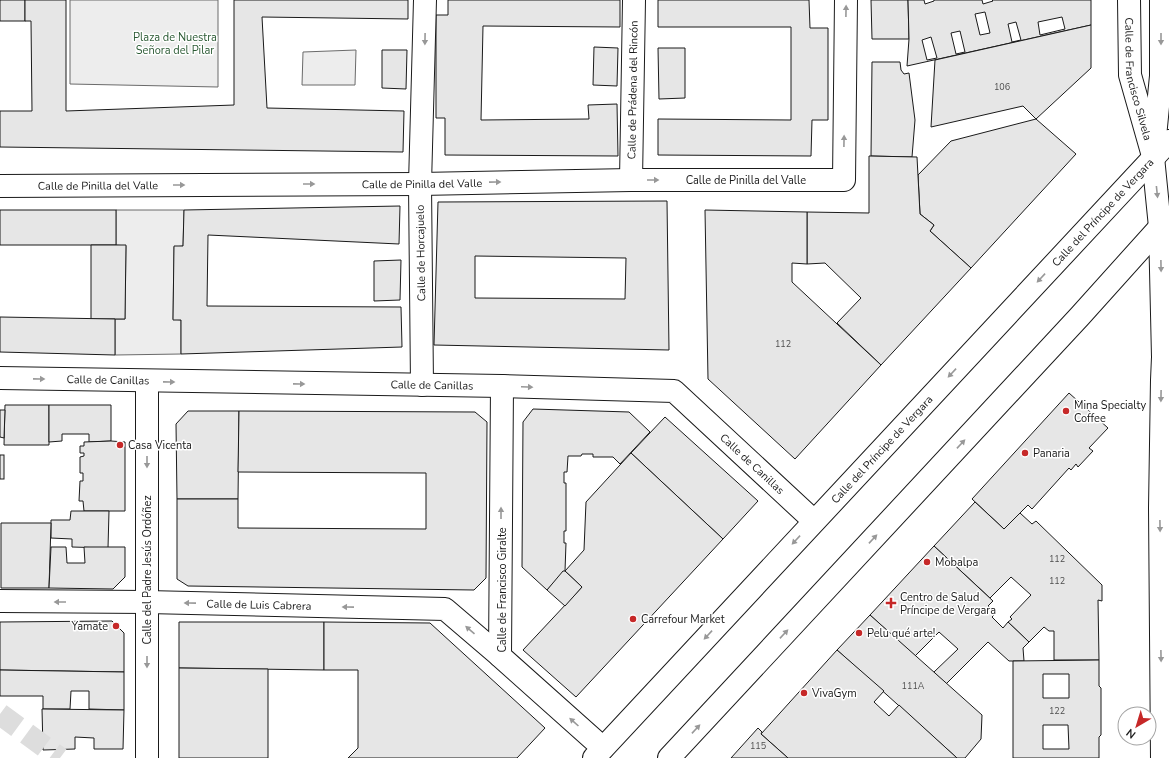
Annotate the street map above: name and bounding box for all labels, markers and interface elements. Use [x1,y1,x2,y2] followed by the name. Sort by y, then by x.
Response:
[843,4,849,17] one-way arrow
[1122,17,1156,142] street label: Calle de Francisco Silvela
[624,20,641,160] street label: Calle de Prádena del Rincón
[133,30,217,58] park label: Plaza de Nuestra Señora del Pilar
[421,33,428,45] one-way arrow
[1158,33,1164,46] one-way arrow
[994,81,1010,93] house number: 106
[841,134,847,147] one-way arrow
[1048,155,1157,270] street label: Calle del Príncipe de Vergara
[686,173,806,188] street label: Calle de Pinilla del Valle
[362,175,482,192] street label: Calle de Pinilla del Valle
[647,177,660,183] one-way arrow
[38,178,158,193] street label: Calle de Pinilla del Valle
[489,179,501,186] one-way arrow
[173,181,185,188] one-way arrow
[303,181,316,187] one-way arrow
[1153,186,1160,198] one-way arrow
[413,205,429,301] street label: Calle de Horcajuelo
[1158,260,1164,273] one-way arrow
[1037,273,1046,284] one-way arrow
[775,338,791,350] house number: 112
[948,368,957,378] one-way arrow
[66,372,150,388] street label: Calle de Canillas
[33,376,46,382] one-way arrow
[390,377,474,393] street label: Calle de Canillas
[163,378,175,385] one-way arrow
[293,380,305,387] one-way arrow
[521,384,534,390] one-way arrow
[1158,390,1164,403] one-way arrow
[828,392,936,507] street label: Calle del Príncipe de Vergara
[1074,398,1146,426] place label: Mina Specialty Coffee
[1061,406,1071,416] marker: Mina Specialty Coffee
[717,430,788,497] street label: Calle de Canillas
[128,438,192,453] place label: Casa Vicenta
[956,439,965,448] one-way arrow
[115,440,125,450] marker: Casa Vicenta
[1033,446,1070,461] place label: Panaria
[1020,448,1030,458] marker: Panaria
[144,456,150,469] one-way arrow
[140,495,155,645] street label: Calle del Padre Jesús Ordóñez
[498,506,504,519] one-way arrow
[1157,520,1163,533] one-way arrow
[495,527,510,653] street label: Calle de Francisco Giralte
[792,534,801,545] one-way arrow
[868,534,877,544] one-way arrow
[1049,553,1065,565] house number: 112
[935,555,978,570] place label: Mobalpa
[922,557,932,567] marker: Mobalpa
[1049,575,1065,587] house number: 112
[900,590,996,618] place label: Centro de Salud Príncipe de Vergara
[206,596,312,613] street label: Calle de Luis Cabrera
[885,597,897,609] marker: Centro de Salud Príncipe de Vergara
[53,599,66,605] one-way arrow
[183,600,196,606] one-way arrow
[342,603,354,610] one-way arrow
[641,612,725,627] place label: Carrefour Market
[628,614,638,624] marker: Carrefour Market
[71,619,108,634] place label: Yamate
[111,621,121,631] marker: Yamate
[465,626,476,635] one-way arrow
[867,626,935,641] place label: Pelu qué arte!
[854,628,864,638] marker: Pelu qué arte!
[779,629,789,639] one-way arrow
[703,630,713,640] one-way arrow
[1158,650,1164,663] one-way arrow
[144,656,150,669] one-way arrow
[902,680,925,692] house number: 111A
[811,686,857,701] place label: VivaGym
[799,688,809,698] marker: VivaGym
[1049,705,1065,717] house number: 122
[1117,706,1157,746] north arrow
[569,718,579,727] one-way arrow
[691,725,700,734] one-way arrow
[1123,725,1139,742] text: N
[750,740,766,752] house number: 115

